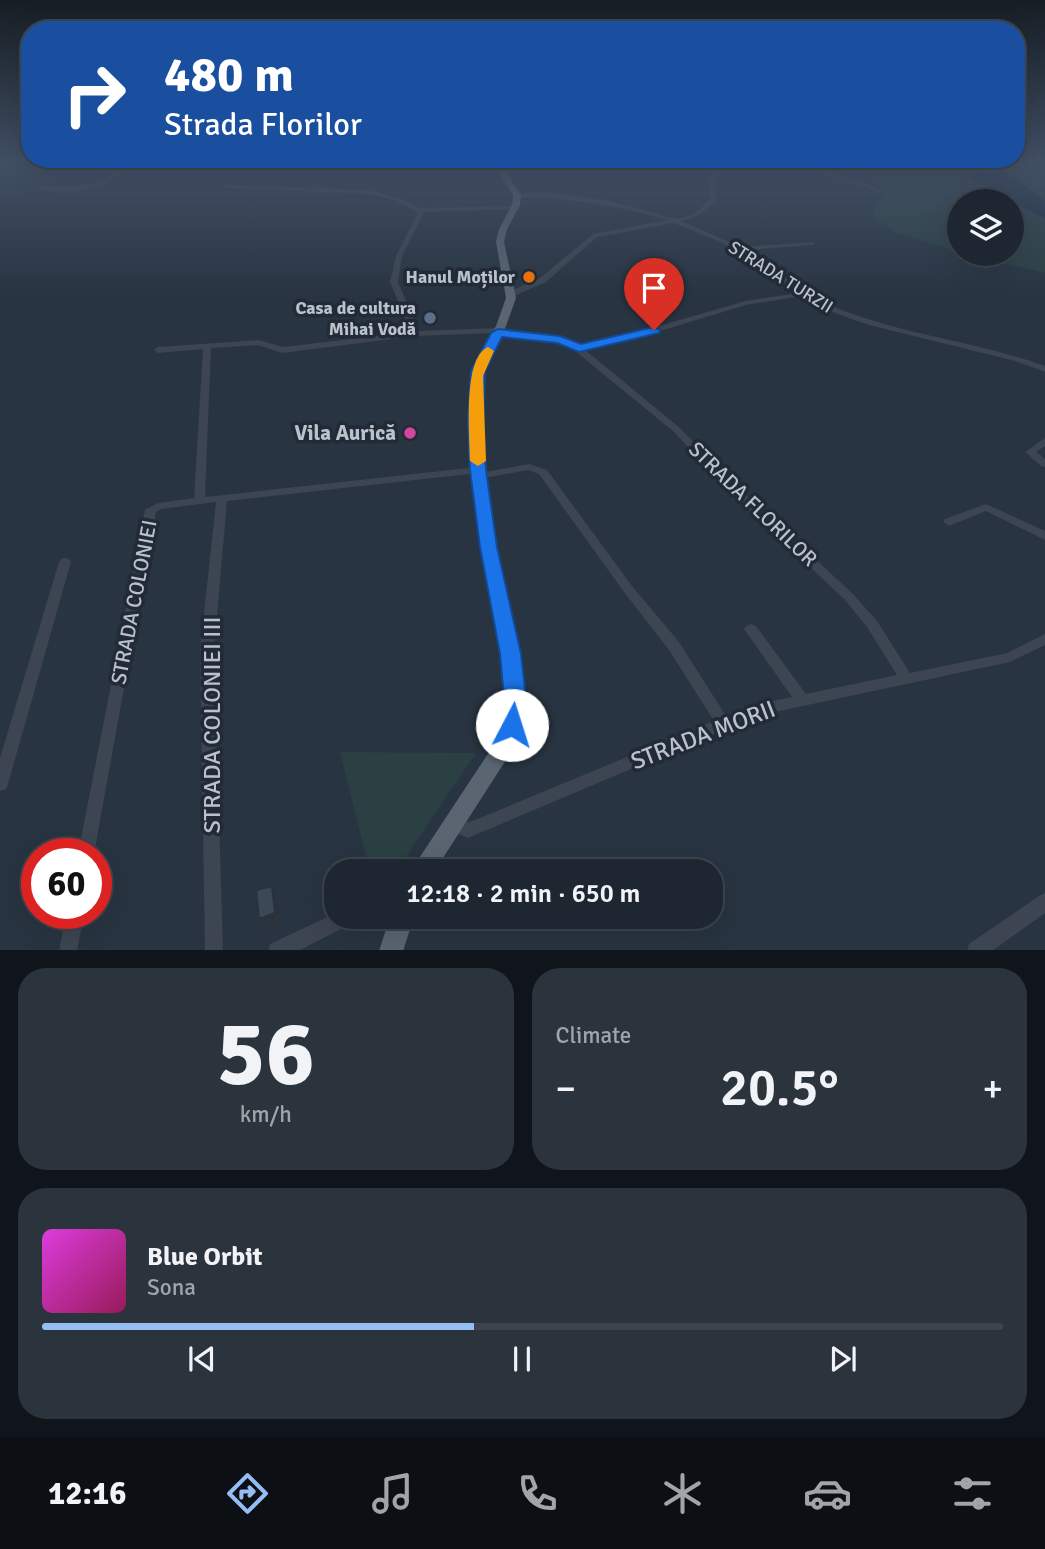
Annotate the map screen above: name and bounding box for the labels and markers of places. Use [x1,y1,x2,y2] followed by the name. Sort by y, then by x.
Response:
[624,258,684,330] pin
[406,266,516,289] place label: Hanul Moților
[521,269,537,285] marker: Hanul Moților
[295,297,416,340] place label: Casa de cultura Mihai Vodă
[422,310,438,326] marker: Casa de cultura Mihai Vodă
[295,420,396,446] place label: Vila Aurică
[402,425,418,441] marker: Vila Aurică

